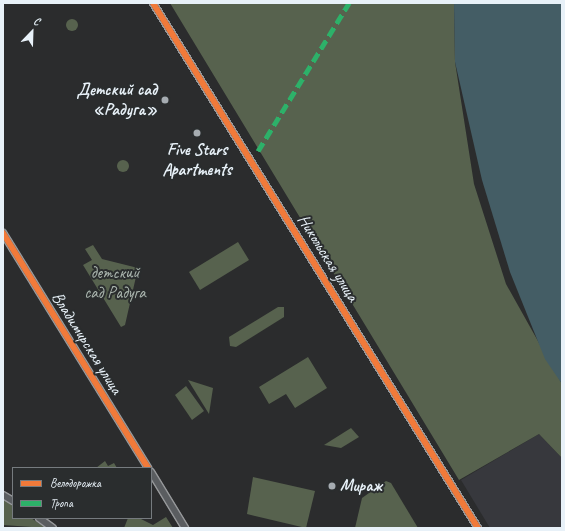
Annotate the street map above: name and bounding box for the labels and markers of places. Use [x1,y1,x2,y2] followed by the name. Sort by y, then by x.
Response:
[76,80,157,120] place label: Детский сад «Радуга»
[160,95,170,105] marker: Детский сад «Радуга»
[192,128,202,138] marker: Five Stars Apartments
[162,140,232,180] place label: Five Stars Apartments
[340,476,382,496] place label: Мираж
[327,481,337,491] marker: Мираж

